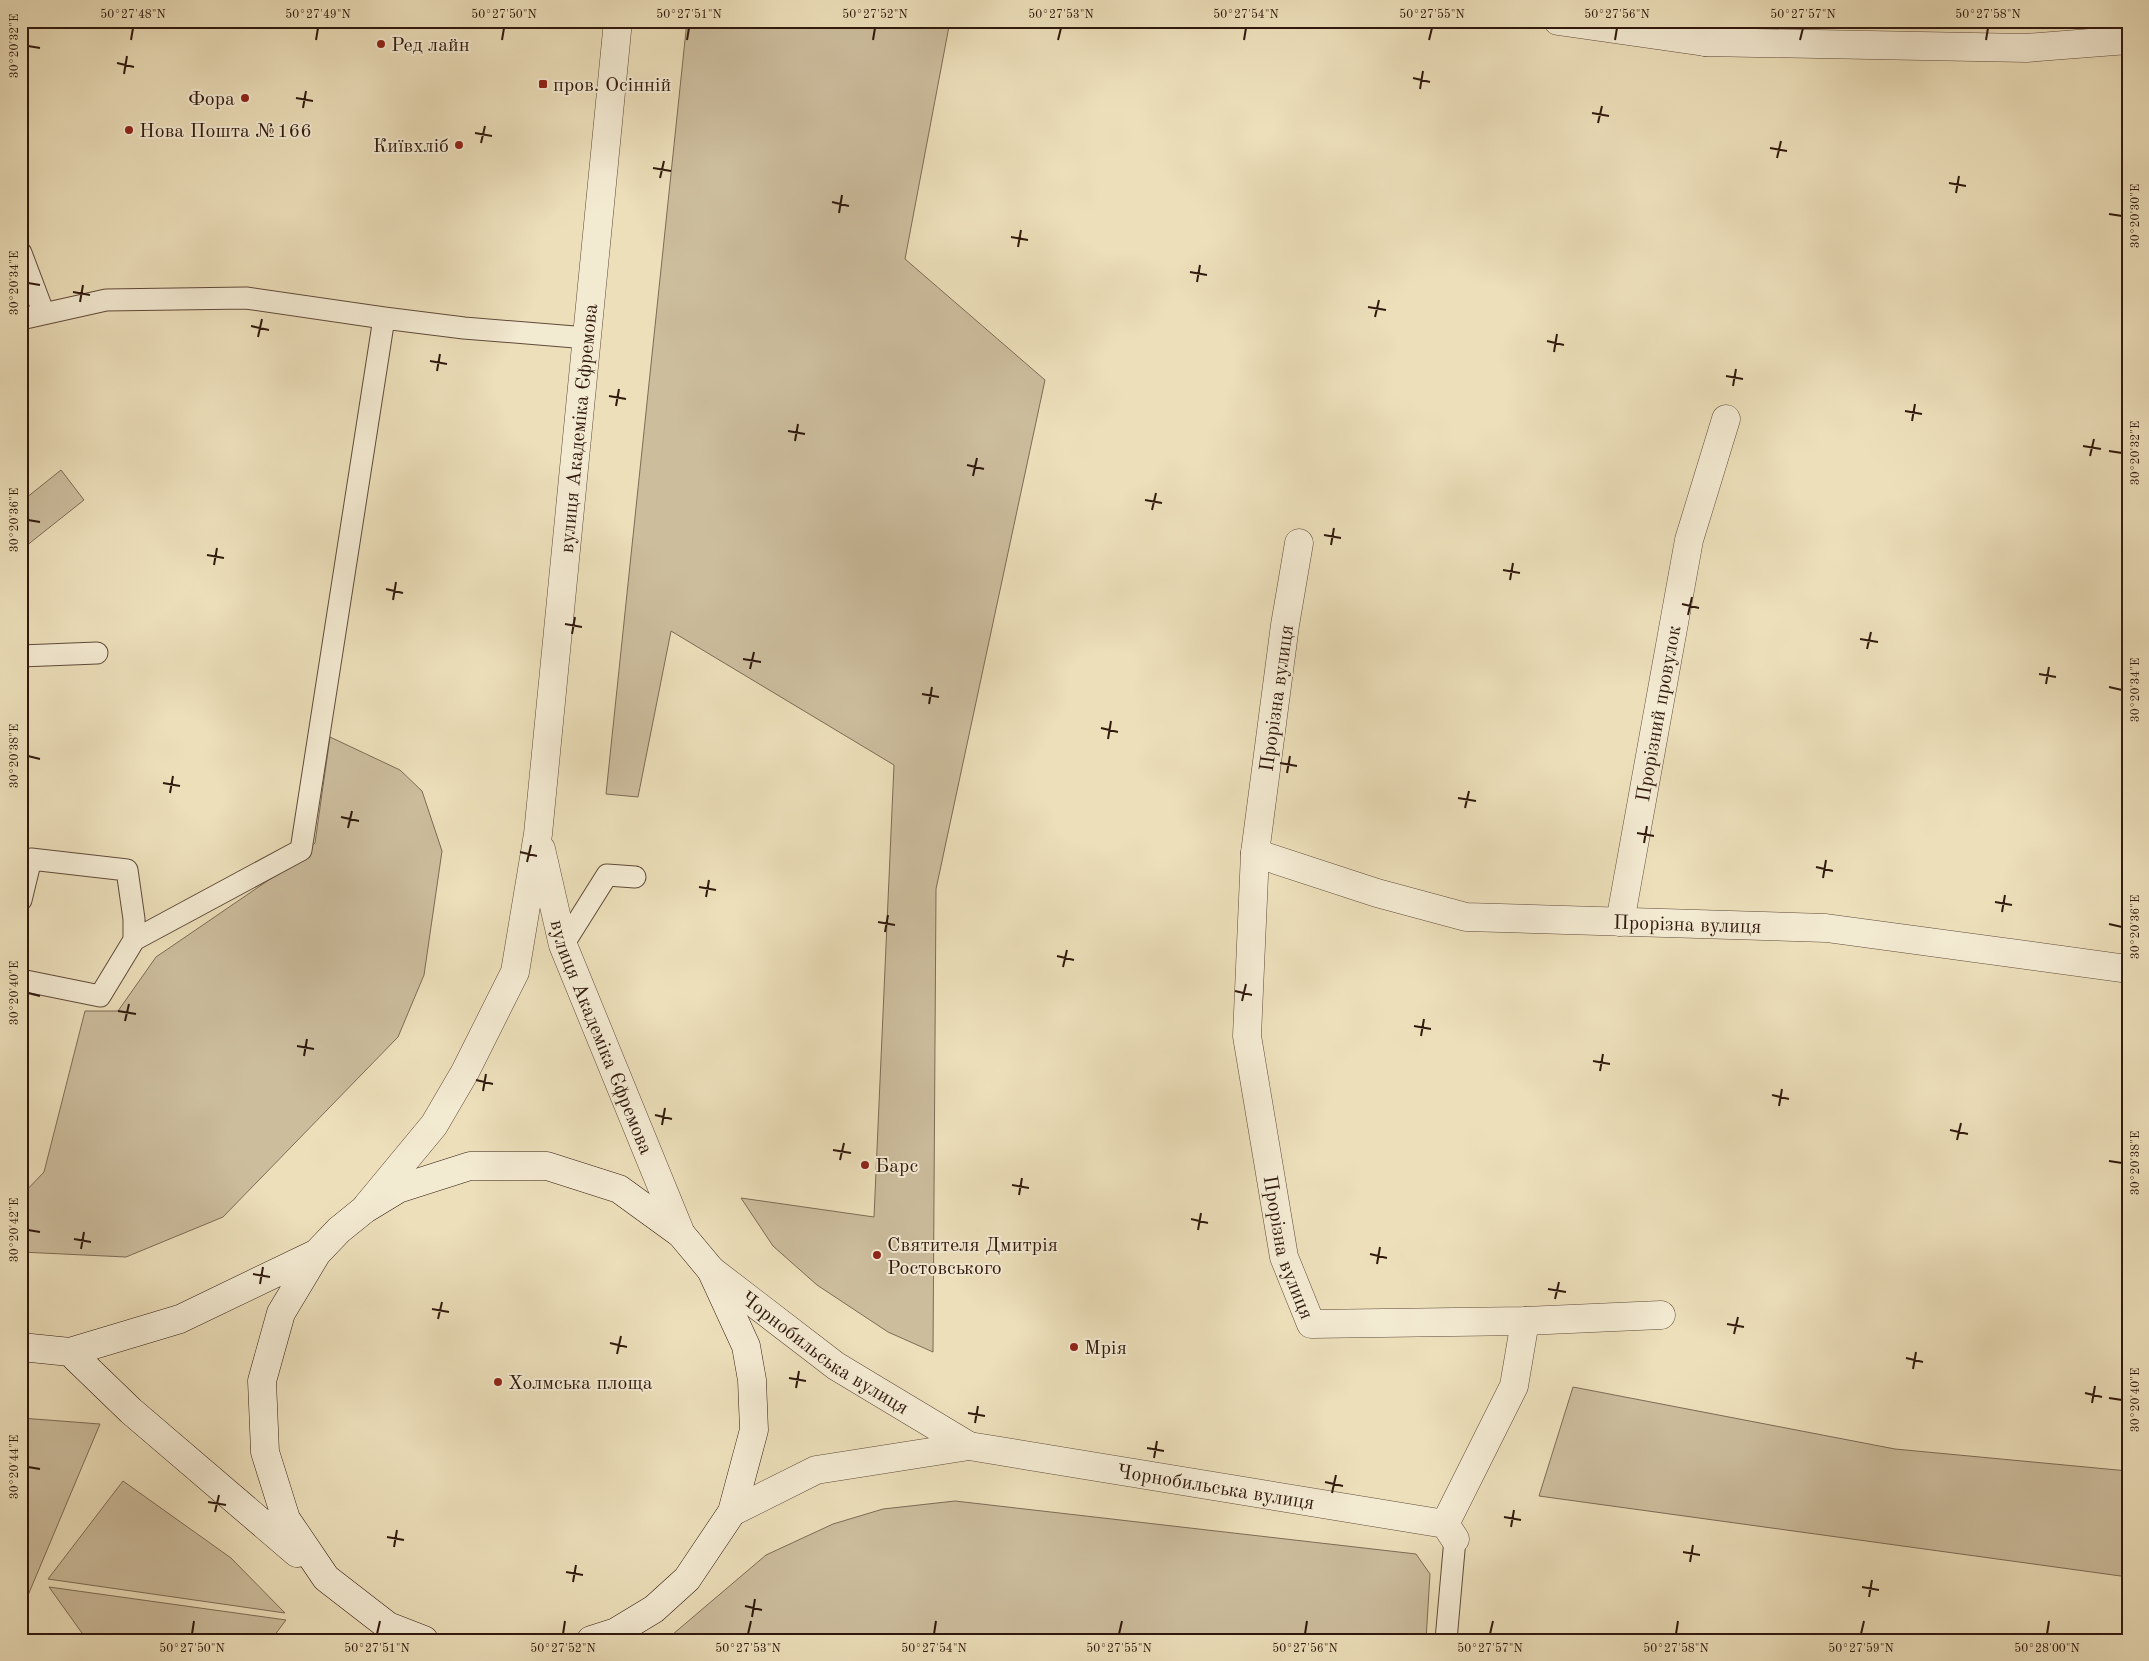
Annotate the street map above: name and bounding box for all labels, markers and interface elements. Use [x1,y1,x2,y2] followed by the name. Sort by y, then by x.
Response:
[100,8,166,21] text: 50°27'48"N
[285,8,351,21] text: 50°27'49"N
[471,8,537,21] text: 50°27'50"N
[656,8,722,21] text: 50°27'51"N
[842,8,908,21] text: 50°27'52"N
[1028,8,1094,21] text: 50°27'53"N
[1213,8,1279,21] text: 50°27'54"N
[1399,8,1465,21] text: 50°27'55"N
[1584,8,1650,21] text: 50°27'56"N
[1770,8,1836,21] text: 50°27'57"N
[1955,8,2021,21] text: 50°27'58"N
[9,14,21,78] text: 30°20'32"E
[391,36,470,56] place label: Ред лайн
[375,38,387,50] marker: Ред лайн
[553,76,671,96] place label: пров. Осінній
[537,78,549,90] marker: пров. Осінній
[188,90,235,110] place label: Фора
[239,92,251,104] marker: Фора
[139,122,312,142] place label: Нова Пошта №166
[123,124,135,136] marker: Нова Пошта №166
[373,137,449,157] place label: Київхліб
[453,139,465,151] marker: Київхліб
[2130,184,2142,248] text: 30°20'30"E
[9,251,21,315] text: 30°20'34"E
[558,303,602,554] street label: вулиця Академіка Єфремова
[2130,421,2142,485] text: 30°20'32"E
[9,488,21,552] text: 30°20'36"E
[1258,624,1298,773] street label: Прорізна вулиця
[1634,624,1685,804] street label: Прорізний провулок
[2130,658,2142,722] text: 30°20'34"E
[9,724,21,788] text: 30°20'38"E
[2130,895,2142,959] text: 30°20'36"E
[1613,914,1762,938] street label: Прорізна вулиця
[546,918,655,1158] street label: вулиця Академіка Єфремова
[9,961,21,1025] text: 30°20'40"E
[2130,1131,2142,1195] text: 30°20'38"E
[875,1157,918,1177] place label: Барс
[859,1159,871,1171] marker: Барс
[1259,1174,1316,1322] street label: Прорізна вулиця
[9,1198,21,1262] text: 30°20'42"E
[887,1236,1058,1279] place label: Святителя Дмитрія Ростовського
[871,1249,883,1261] marker: Святителя Дмитрія Ростовського
[736,1289,912,1419] street label: Чорнобильська вулиця
[1084,1339,1127,1359] place label: Мрія
[1068,1341,1080,1353] marker: Мрія
[2130,1368,2142,1432] text: 30°20'40"E
[508,1374,653,1394] place label: Холмська площа
[492,1376,504,1388] marker: Холмська площа
[9,1435,21,1499] text: 30°20'44"E
[1115,1462,1316,1514] street label: Чорнобильська вулиця
[159,1642,225,1655] text: 50°27'50"N
[344,1642,410,1655] text: 50°27'51"N
[530,1642,596,1655] text: 50°27'52"N
[715,1642,781,1655] text: 50°27'53"N
[901,1642,967,1655] text: 50°27'54"N
[1086,1642,1152,1655] text: 50°27'55"N
[1272,1642,1338,1655] text: 50°27'56"N
[1457,1642,1523,1655] text: 50°27'57"N
[1643,1642,1709,1655] text: 50°27'58"N
[1828,1642,1894,1655] text: 50°27'59"N
[2014,1642,2080,1655] text: 50°28'00"N

